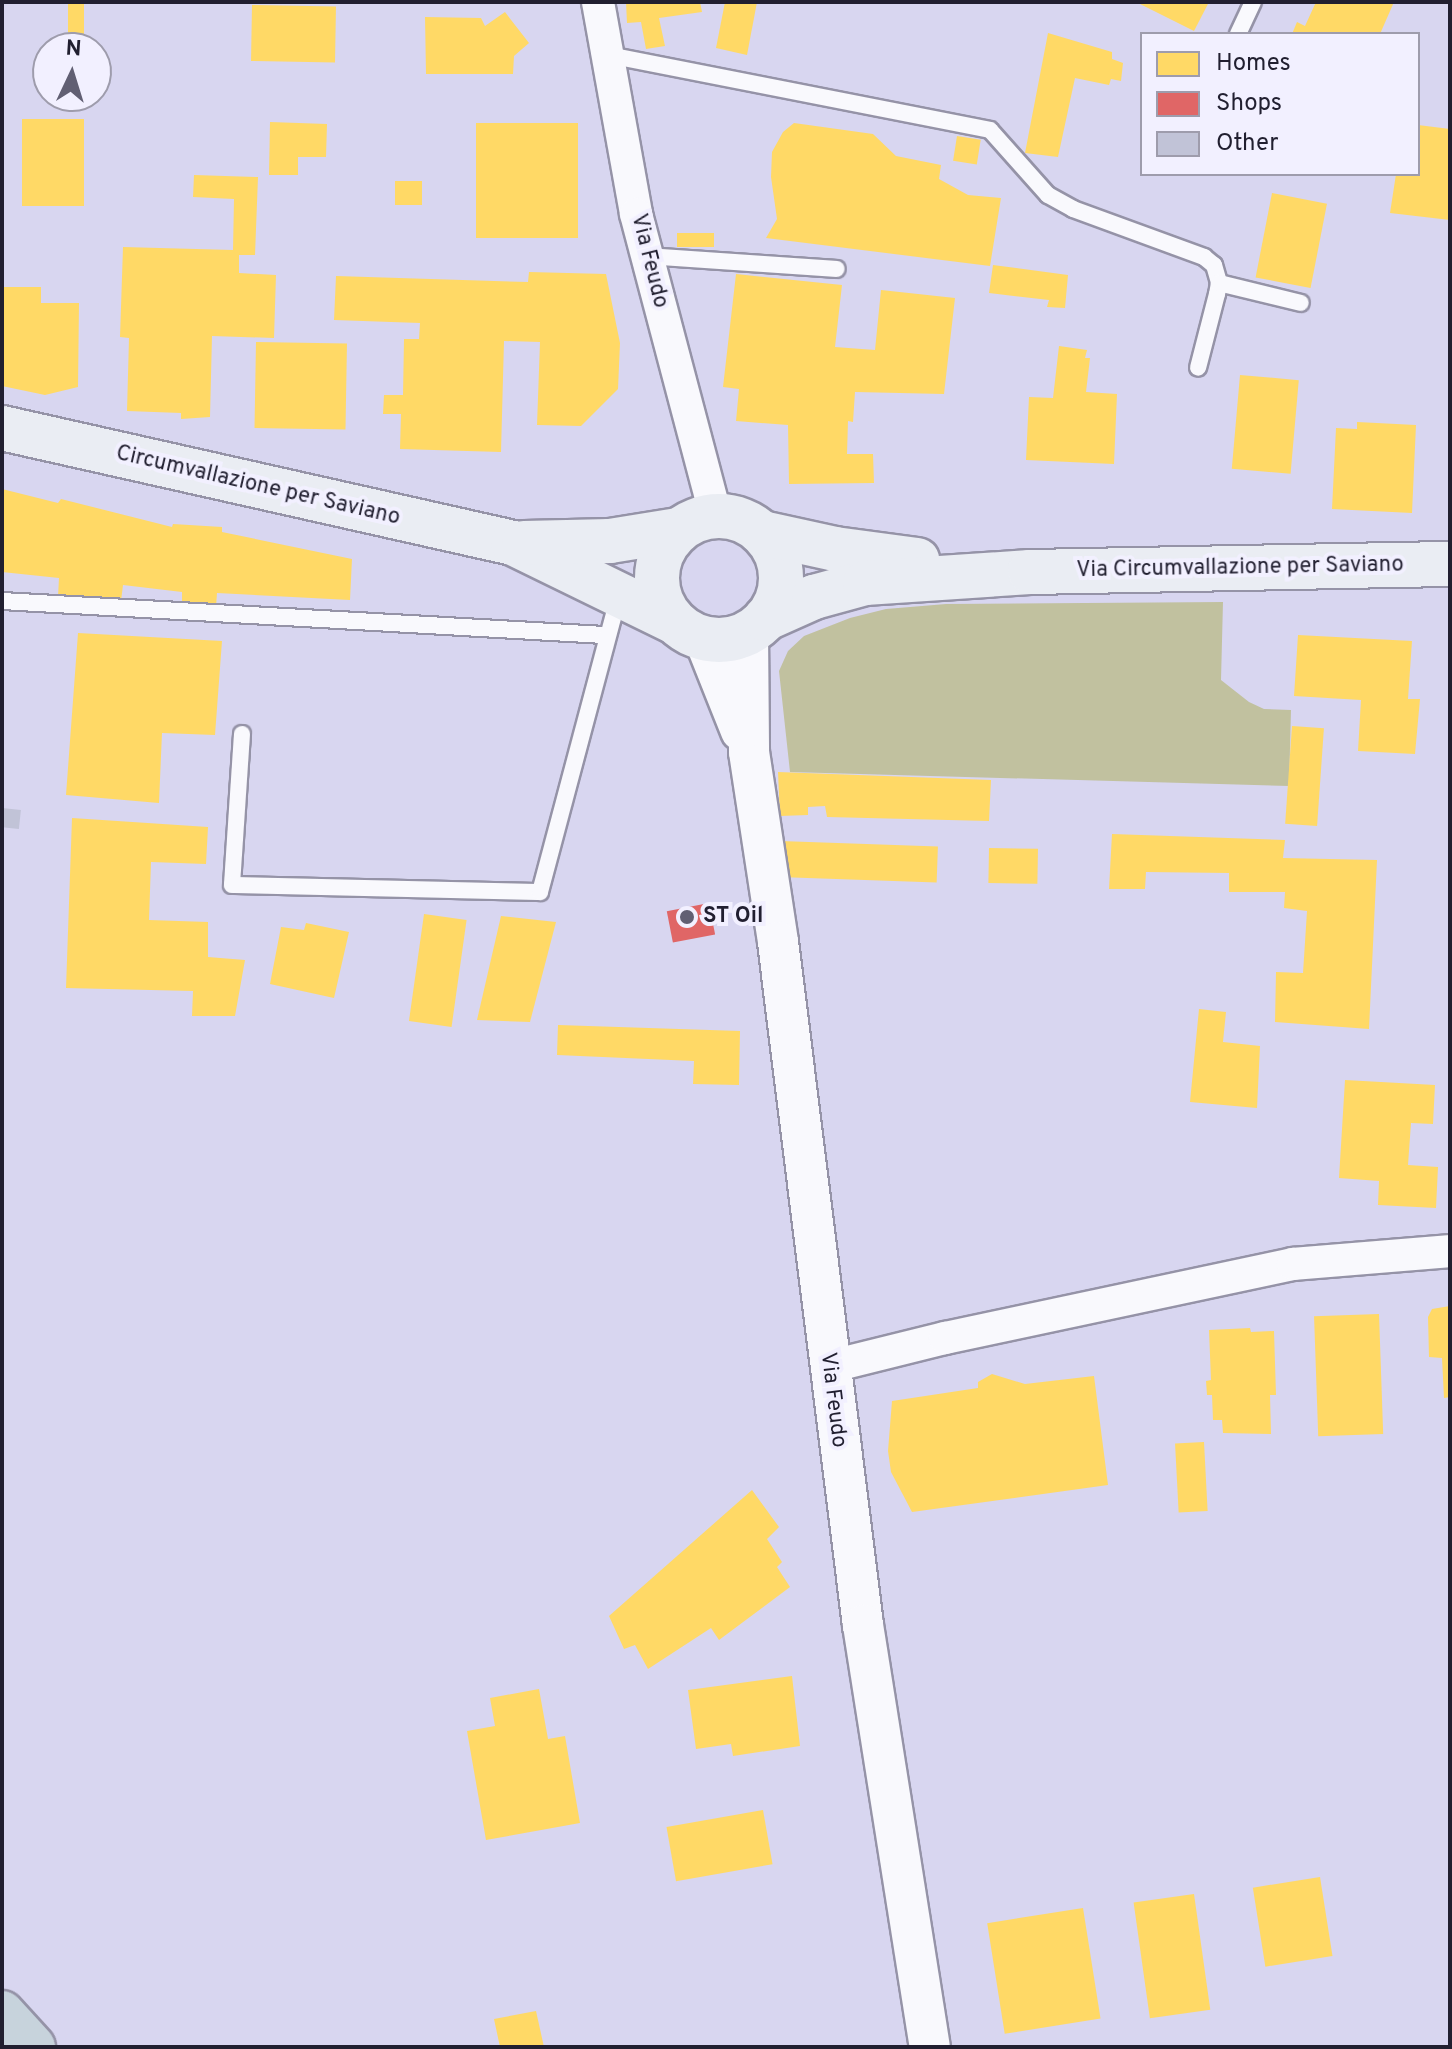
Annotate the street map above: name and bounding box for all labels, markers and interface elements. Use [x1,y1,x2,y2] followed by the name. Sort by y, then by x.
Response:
[32,32,112,112] north arrow
[1140,32,1420,176] legend
[65,36,82,64] text: N
[1216,49,1291,79] text: Homes
[1216,89,1282,119] text: Shops
[1216,129,1278,159] text: Other
[625,211,673,311] street label: Via Feudo
[113,440,403,532] street label: Circumvallazione per Saviano
[1076,552,1404,584] street label: Via Circumvallazione per Saviano
[703,904,763,930] place label: ST Oil
[678,908,696,926] marker: ST Oil
[814,1351,852,1449] street label: Via Feudo

